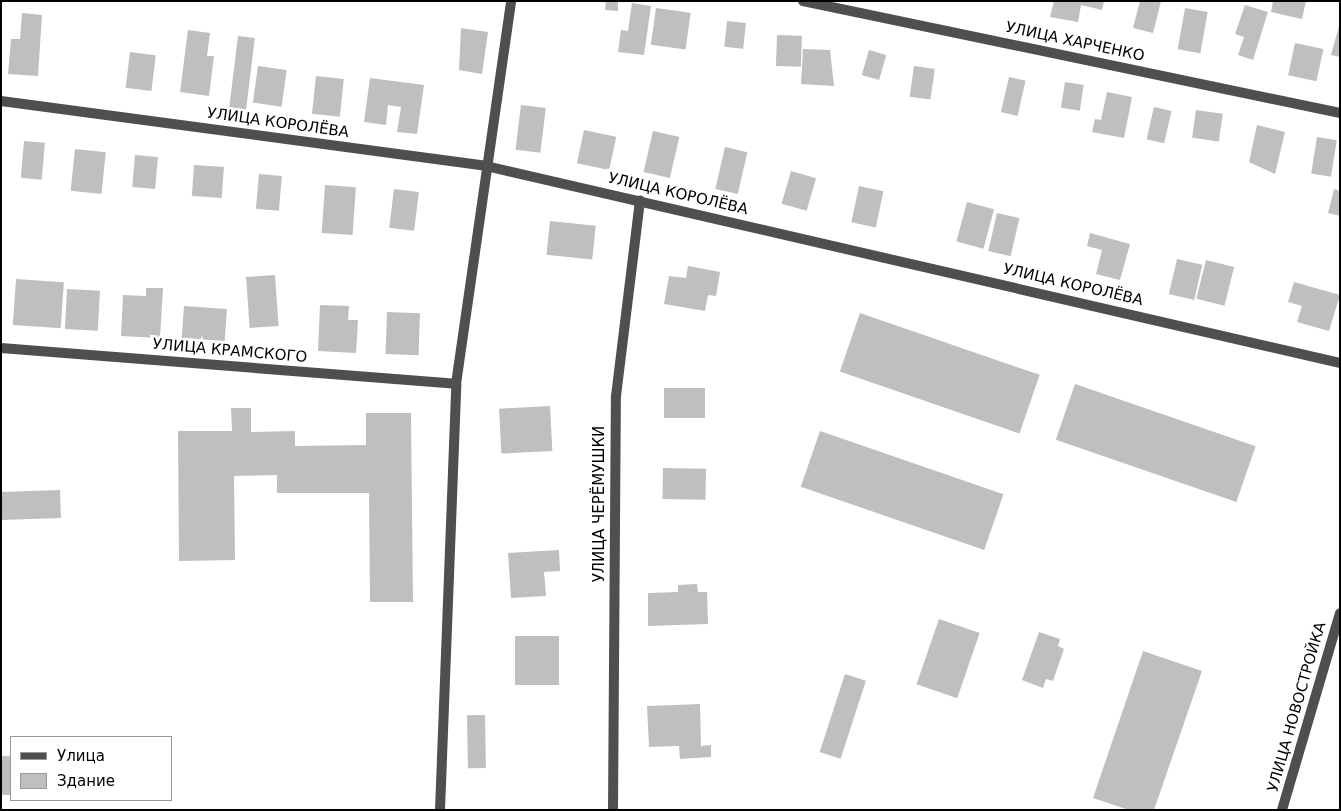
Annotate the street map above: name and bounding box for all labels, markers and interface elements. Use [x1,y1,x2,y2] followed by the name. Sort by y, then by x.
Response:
[1004,18,1146,66] street label: УЛИЦА ХАРЧЕНКО
[206,104,350,142] street label: УЛИЦА КОРОЛЁВА
[606,169,750,219] street label: УЛИЦА КОРОЛЁВА
[1001,260,1145,310] street label: УЛИЦА КОРОЛЁВА
[152,335,308,367] street label: УЛИЦА КРАМСКОГО
[591,426,609,582] street label: УЛИЦА ЧЕРЁМУШКИ
[1264,620,1330,794] street label: УЛИЦА НОВОСТРОЙКА
[10,736,172,801] legend
[57,747,105,765] text: Улица
[57,772,115,790] text: Здание

